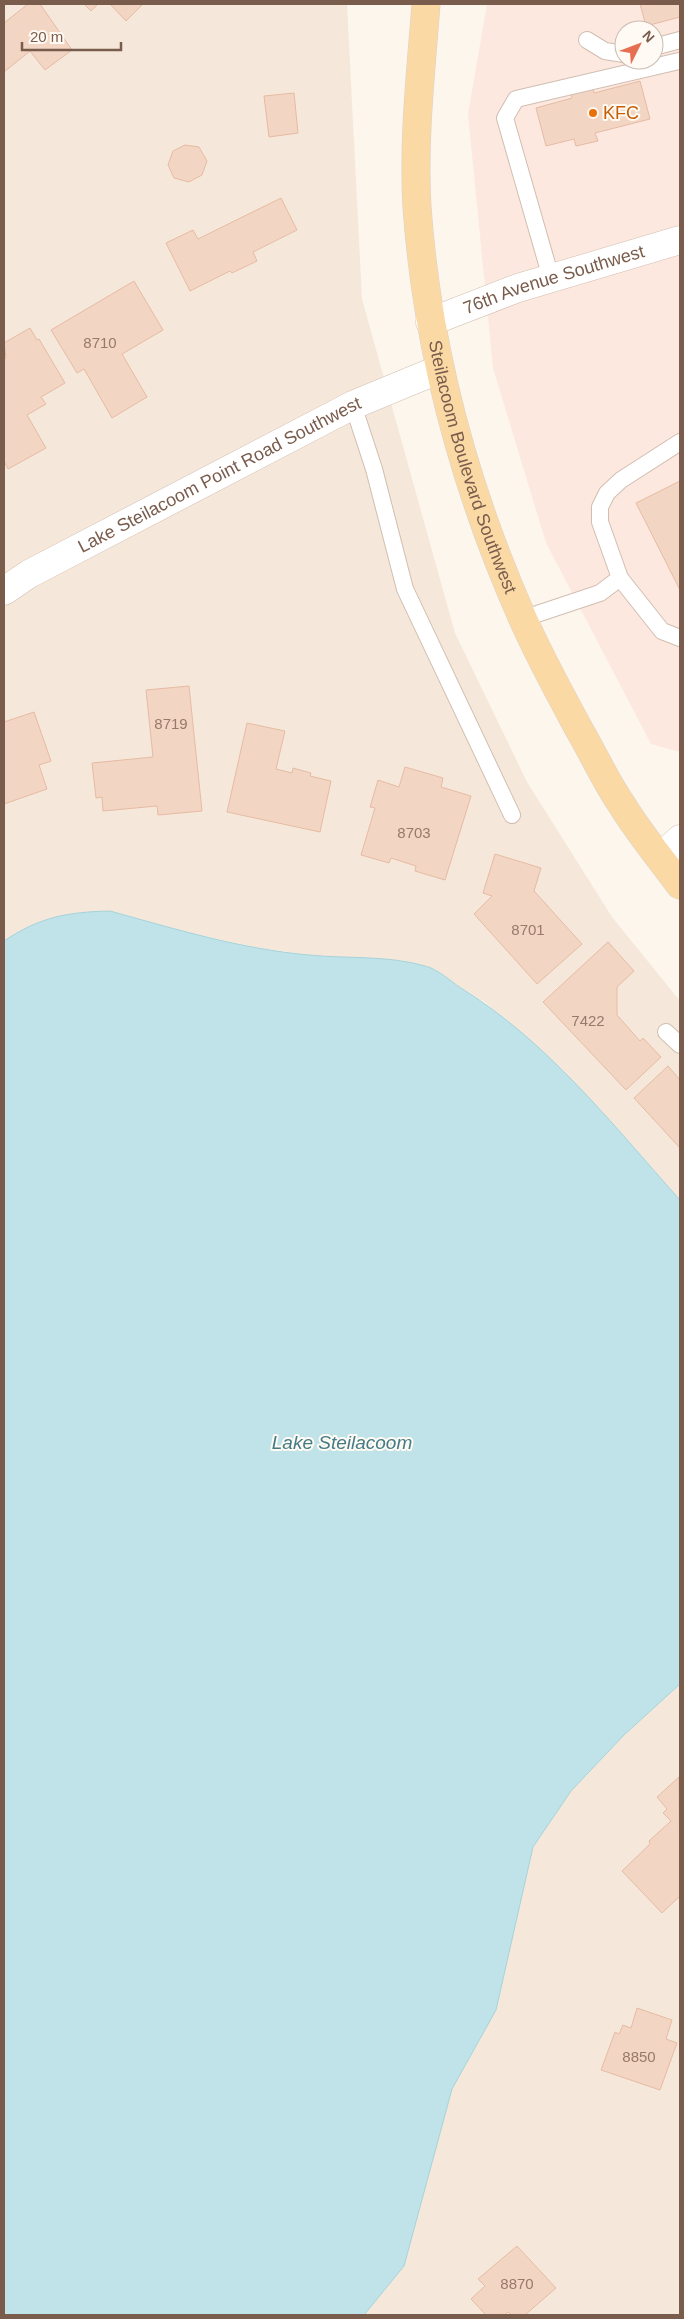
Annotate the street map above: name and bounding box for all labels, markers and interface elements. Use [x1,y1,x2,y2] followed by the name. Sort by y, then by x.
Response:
[22,20,121,52] scale bar
[614,20,664,70] north arrow
[639,27,658,45] text: N
[30,28,63,45] text: 20 m
[603,103,639,123] place label: KFC
[587,107,599,119] marker: KFC
[460,241,647,318] street label: 76th Avenue Southwest
[83,334,117,351] house number: 8710
[425,338,521,597] street label: Steilacoom Boulevard Southwest
[75,393,364,557] street label: Lake Steilacoom Point Road Southwest
[154,715,188,732] house number: 8719
[397,824,431,841] house number: 8703
[511,921,545,938] house number: 8701
[571,1012,605,1029] house number: 7422
[272,1432,412,1453] water label: Lake Steilacoom
[622,2048,656,2065] house number: 8850
[500,2275,534,2292] house number: 8870

